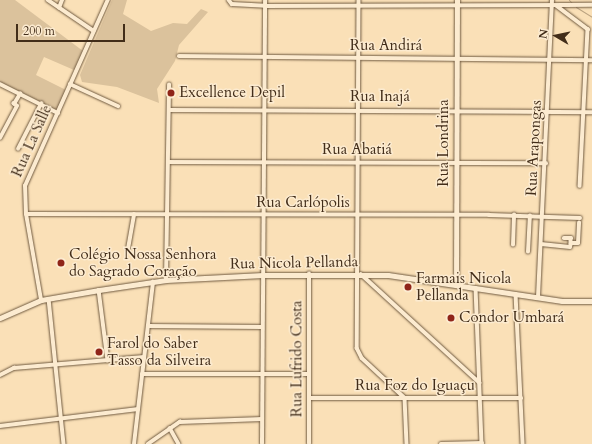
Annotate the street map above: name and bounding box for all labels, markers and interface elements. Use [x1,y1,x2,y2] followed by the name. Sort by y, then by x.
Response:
[18,16,127,42] scale bar
[536,16,576,56] north arrow
[23,23,55,39] text: 200 m
[535,28,552,40] text: N
[350,37,422,55] street label: Rua Andirá
[179,84,285,102] place label: Excellence Depil
[166,88,176,98] marker: Excellence Depil
[350,88,410,106] street label: Rua Inajá
[435,99,453,187] street label: Rua Londrina
[522,99,546,197] street label: Rua Arapongas
[8,102,56,180] street label: Rua La Salle
[322,141,392,159] street label: Rua Abatiá
[256,194,350,212] street label: Rua Carlópolis
[69,245,217,280] place label: Colégio Nossa Senhora do Sagrado Coração
[230,253,358,273] street label: Rua Nicola Pellanda
[56,258,66,268] marker: Colégio Nossa Senhora do Sagrado Coração
[416,269,511,304] place label: Farmais Nicola Pellanda
[403,282,413,292] marker: Farmais Nicola Pellanda
[288,301,306,417] street label: Rua Lufrido Costa
[459,309,564,327] place label: Condor Umbará
[446,313,456,323] marker: Condor Umbará
[107,334,211,369] place label: Farol do Saber Tasso da Silveira
[94,347,104,357] marker: Farol do Saber Tasso da Silveira
[355,377,475,395] street label: Rua Foz do Iguaçu

